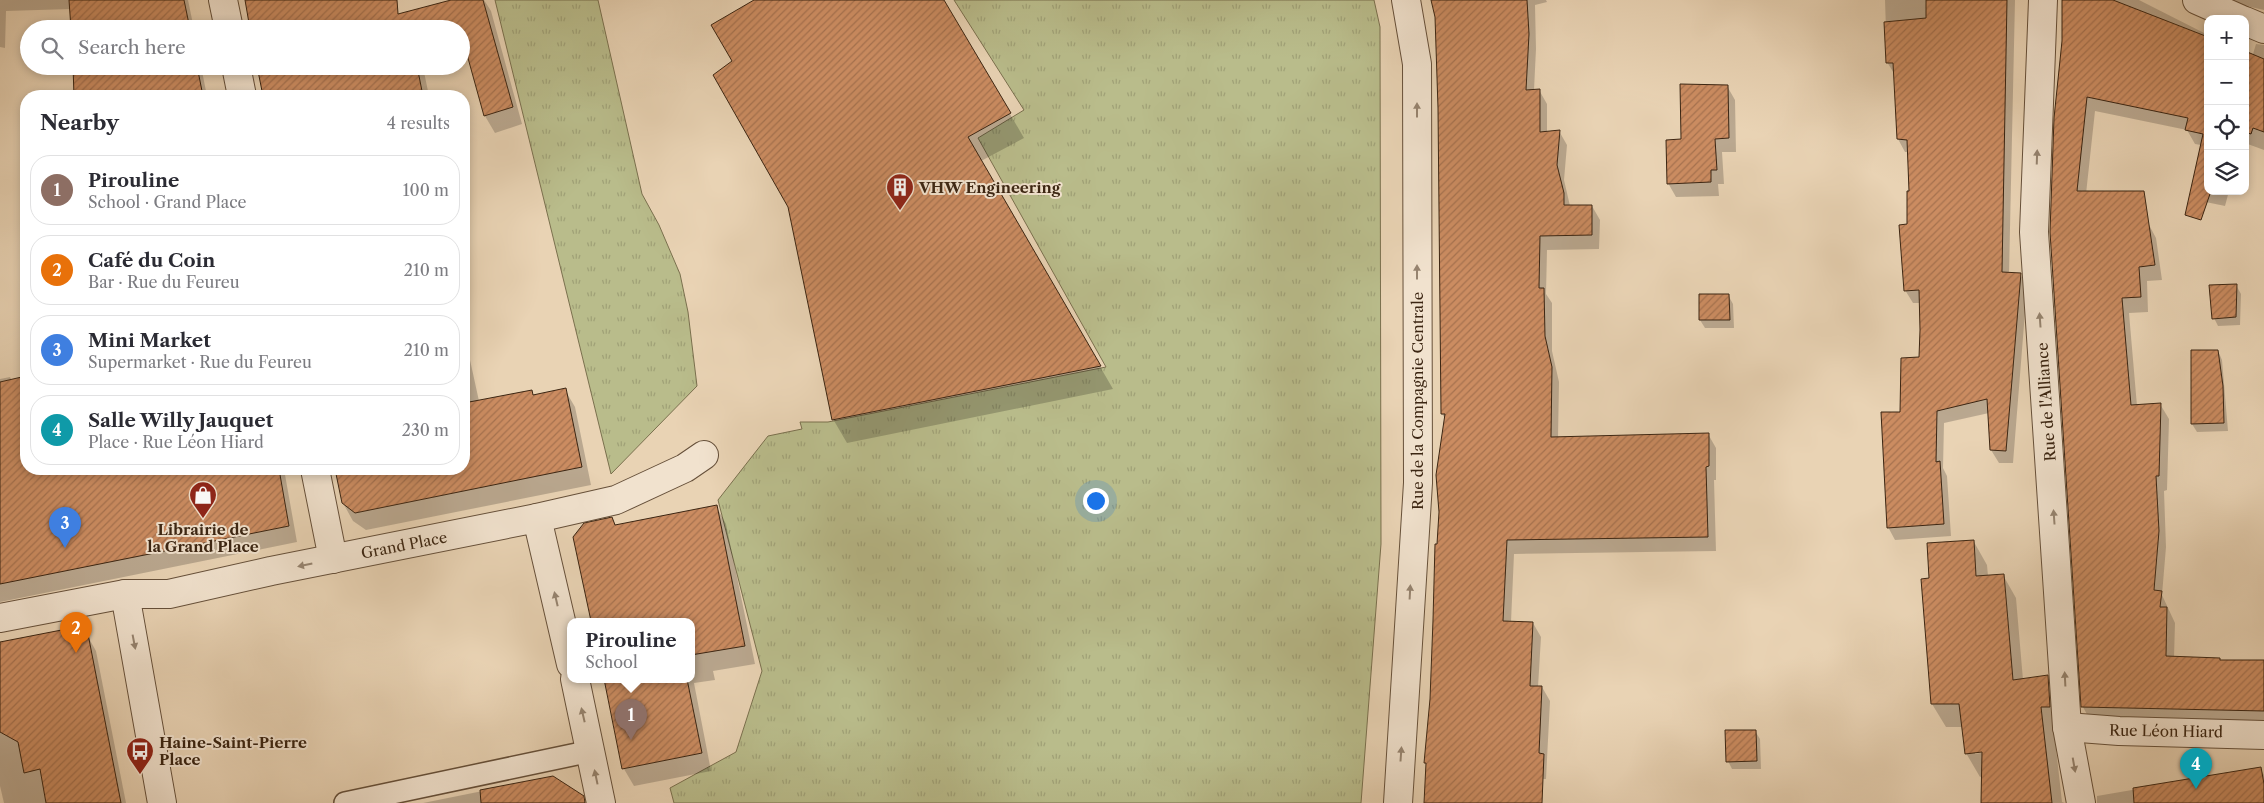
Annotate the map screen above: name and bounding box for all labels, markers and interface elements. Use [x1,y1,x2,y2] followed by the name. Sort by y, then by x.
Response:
[2204,15,2249,195] map controls
[2204,15,2249,60] button: +
[20,20,470,75] search box
[38,34,66,62] icon: search
[78,36,186,59] text: Search here
[2204,60,2249,105] button: −
[1413,102,1421,118] one-way arrow
[2204,105,2249,150] button: locate
[40,110,119,135] text: Nearby
[387,113,450,133] text: 4 results
[2033,149,2041,165] one-way arrow
[2204,150,2249,195] button: layers
[88,169,179,192] text: Pirouline
[885,172,915,211] building icon: VHW Engineering
[918,178,1061,197] place label: VHW Engineering
[53,180,61,200] text: 1
[403,180,449,200] text: 100 m
[88,192,247,212] text: School · Grand Place
[88,249,215,272] text: Café du Coin
[52,260,62,280] text: 2
[404,260,449,280] text: 210 m
[1413,264,1421,280] one-way arrow
[88,272,240,292] text: Bar · Rue du Feureu
[1408,292,1427,510] street label: Rue de la Compagnie Centrale
[2036,311,2044,327] one-way arrow
[88,329,211,352] text: Mini Market
[52,340,62,360] text: 3
[404,340,449,360] text: 210 m
[2032,342,2060,462] street label: Rue de l'Alliance
[88,352,312,372] text: Supermarket · Rue du Feureu
[88,409,273,432] text: Salle Willy Jauquet
[52,420,62,440] text: 4
[402,420,449,440] text: 230 m
[88,432,264,452] text: Place · Rue Léon Hiard
[188,480,218,519] shop icon: Librairie de la Grand Place
[1083,488,1109,514] your location
[49,507,81,548] pin: 3
[2049,508,2057,524] one-way arrow
[147,520,259,556] place label: Librairie de la Grand Place
[359,527,449,563] street label: Grand Place
[297,561,312,569] one-way arrow
[1407,584,1415,600] one-way arrow
[552,592,560,607] one-way arrow
[60,612,92,653] pin: 2
[567,618,695,683] popup
[585,629,677,652] text: Pirouline
[131,634,139,650] one-way arrow
[585,652,638,672] text: School
[2060,671,2068,687] one-way arrow
[615,699,647,740] pin: 1
[579,707,587,722] one-way arrow
[2109,721,2223,741] street label: Rue Léon Hiard
[159,733,307,769] place label: Haine-Saint-Pierre Place
[125,736,155,775] bus stop icon: Haine-Saint-Pierre Place
[1397,746,1405,762] one-way arrow
[2180,748,2212,789] pin: 4
[2070,758,2078,774] one-way arrow
[592,769,600,784] one-way arrow

